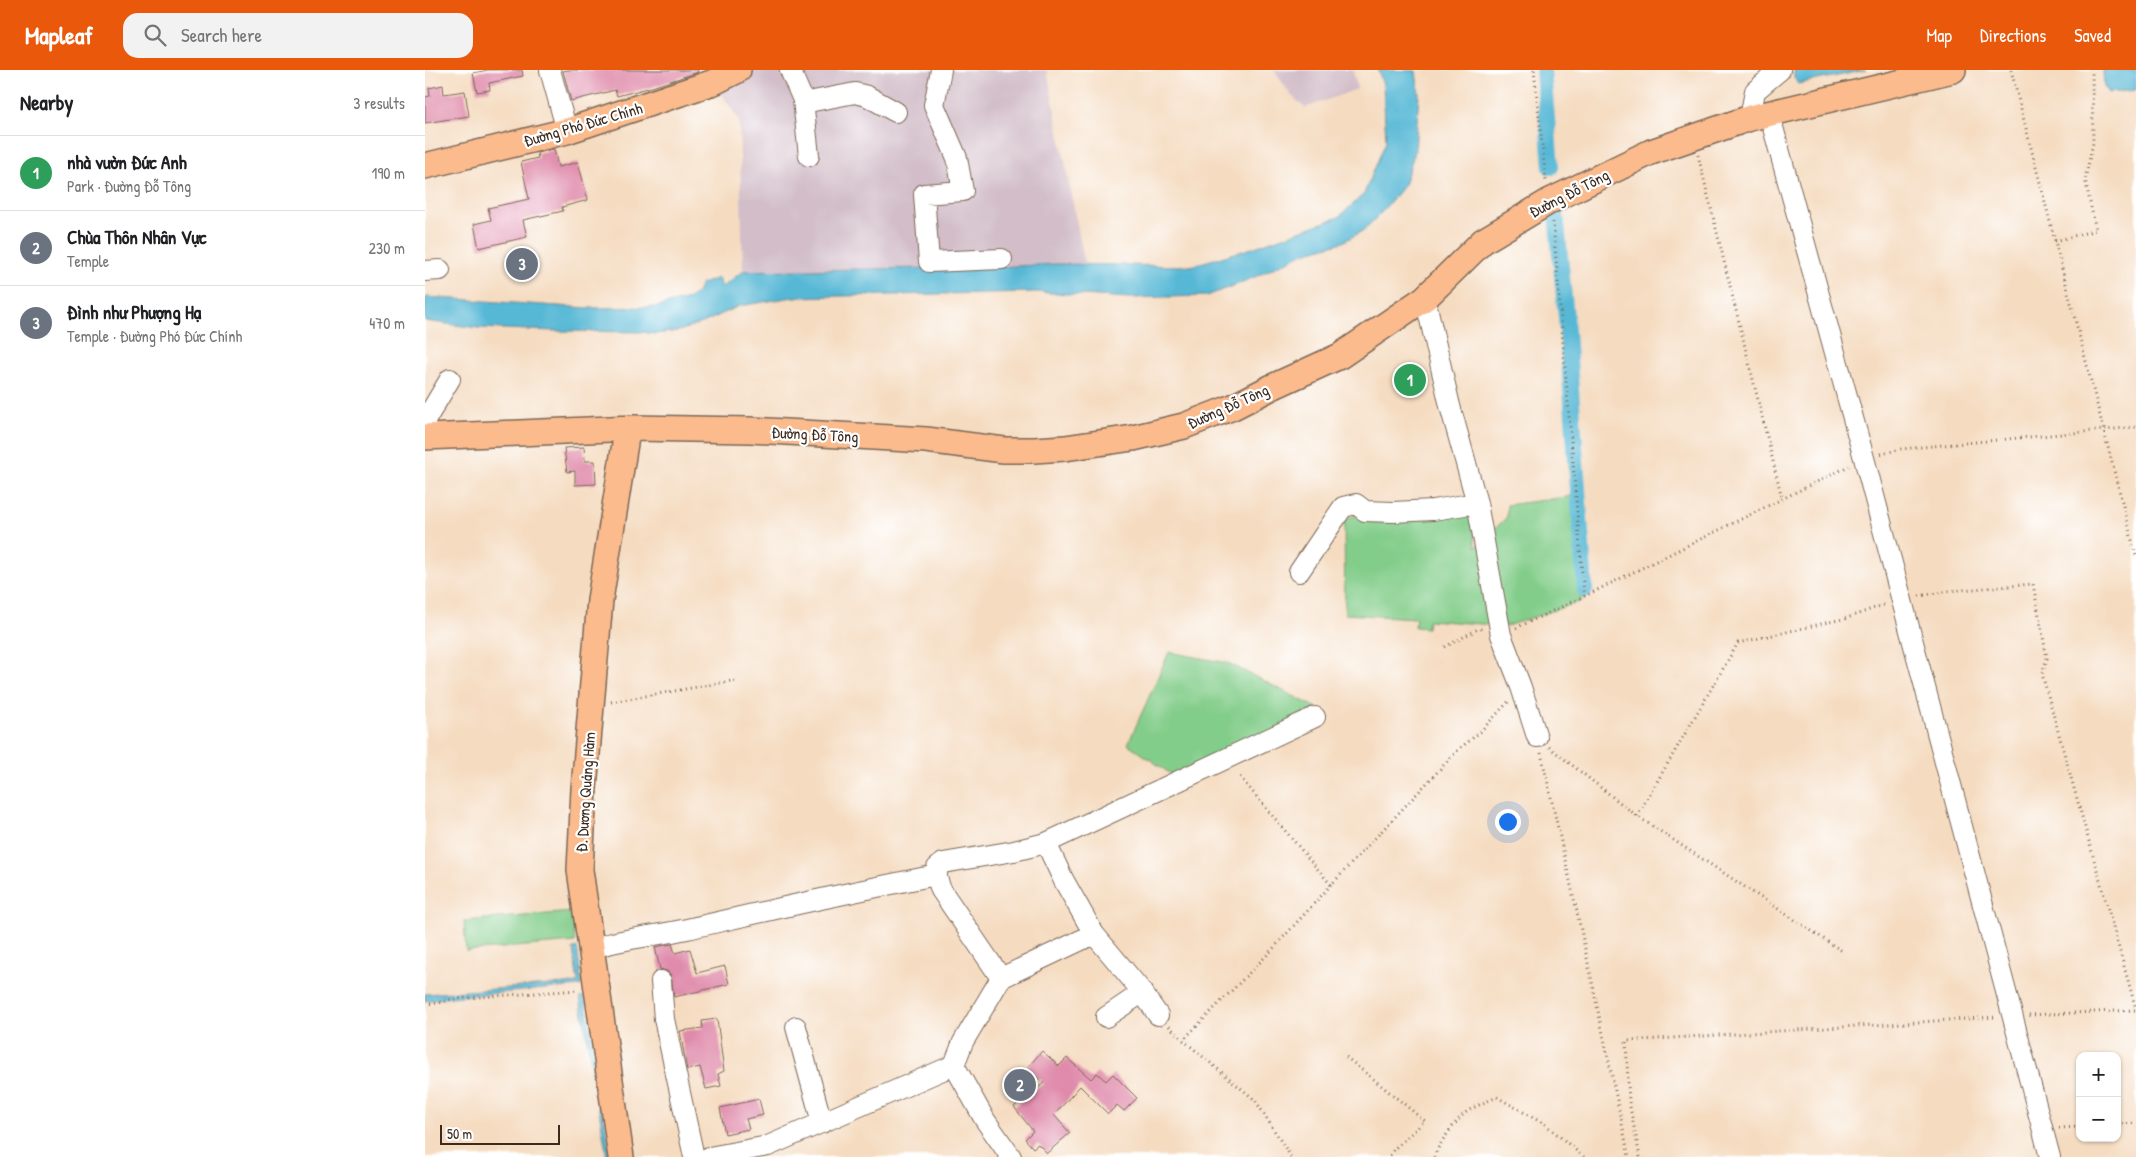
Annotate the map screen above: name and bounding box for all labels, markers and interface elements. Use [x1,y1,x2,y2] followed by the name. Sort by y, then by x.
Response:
[123,13,473,58] search box
[25,19,93,51] text: Mapleaf
[141,21,169,49] icon: search
[181,22,262,48] text: Search here
[1927,23,1952,48] text: Map
[1980,23,2046,48] text: Directions
[2074,23,2111,48] text: Saved
[20,88,73,117] text: Nearby
[353,92,405,114] text: 3 results
[521,96,645,151] street label: Đường Phó Đức Chính
[67,149,187,175] text: nhà vườn Đức Anh
[33,162,39,184] text: 1
[372,162,405,184] text: 190 m
[1525,163,1613,223] street label: Đường Đỗ Tông
[67,175,191,197] text: Park · Đường Đỗ Tông
[67,224,206,250] text: Chùa Thôn Nhân Vực
[32,237,40,259] text: 2
[369,237,405,259] text: 230 m
[506,245,538,283] pin: 3
[67,250,109,272] text: Temple
[67,299,201,325] text: Đình như Phượng Hạ
[32,312,40,334] text: 3
[369,312,405,334] text: 470 m
[67,325,242,347] text: Temple · Đường Phó Đức Chính
[1394,361,1426,399] pin: 1
[1184,378,1272,434] street label: Đường Đỗ Tông
[771,421,859,447] street label: Đường Đỗ Tông
[570,731,600,853] street label: Đ. Dương Quảng Hàm
[1495,809,1521,835] your location
[2076,1052,2121,1142] map controls
[2076,1052,2121,1097] button: +
[1004,1066,1036,1104] pin: 2
[2076,1097,2121,1142] button: −
[440,1122,560,1145] scale bar
[447,1124,472,1143] text: 50 m

